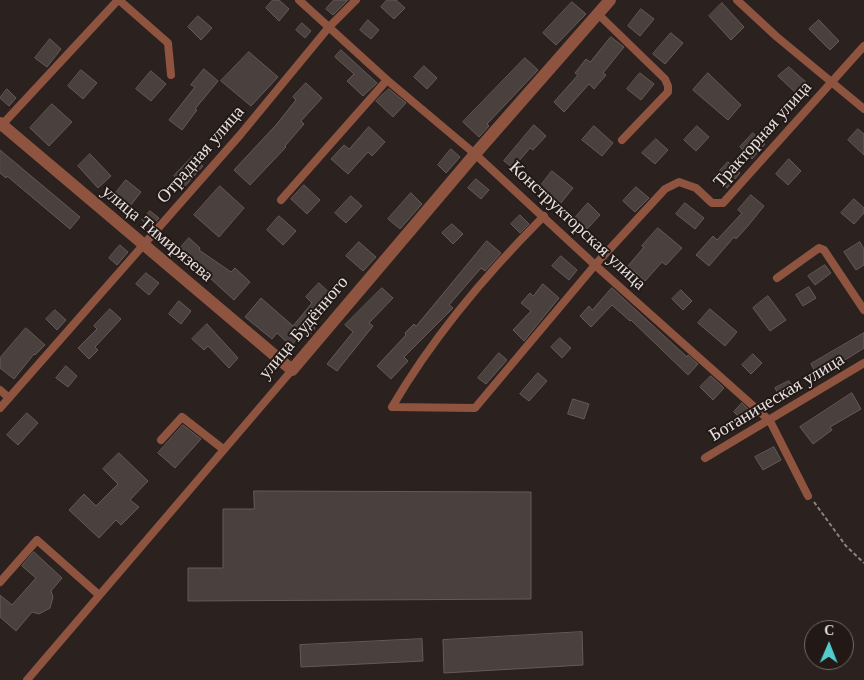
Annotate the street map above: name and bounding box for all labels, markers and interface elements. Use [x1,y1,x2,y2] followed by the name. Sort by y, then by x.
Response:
[709,77,817,193] street label: Тракторная улица
[153,102,249,208] street label: Отрадная улица
[504,157,650,295] street label: Конструкторская улица
[97,181,217,287] street label: улица Тимирязева
[255,272,353,384] street label: улица Будённого
[706,349,848,447] street label: Ботаническая улица
[804,620,854,670] north arrow
[824,623,834,638] text: С

